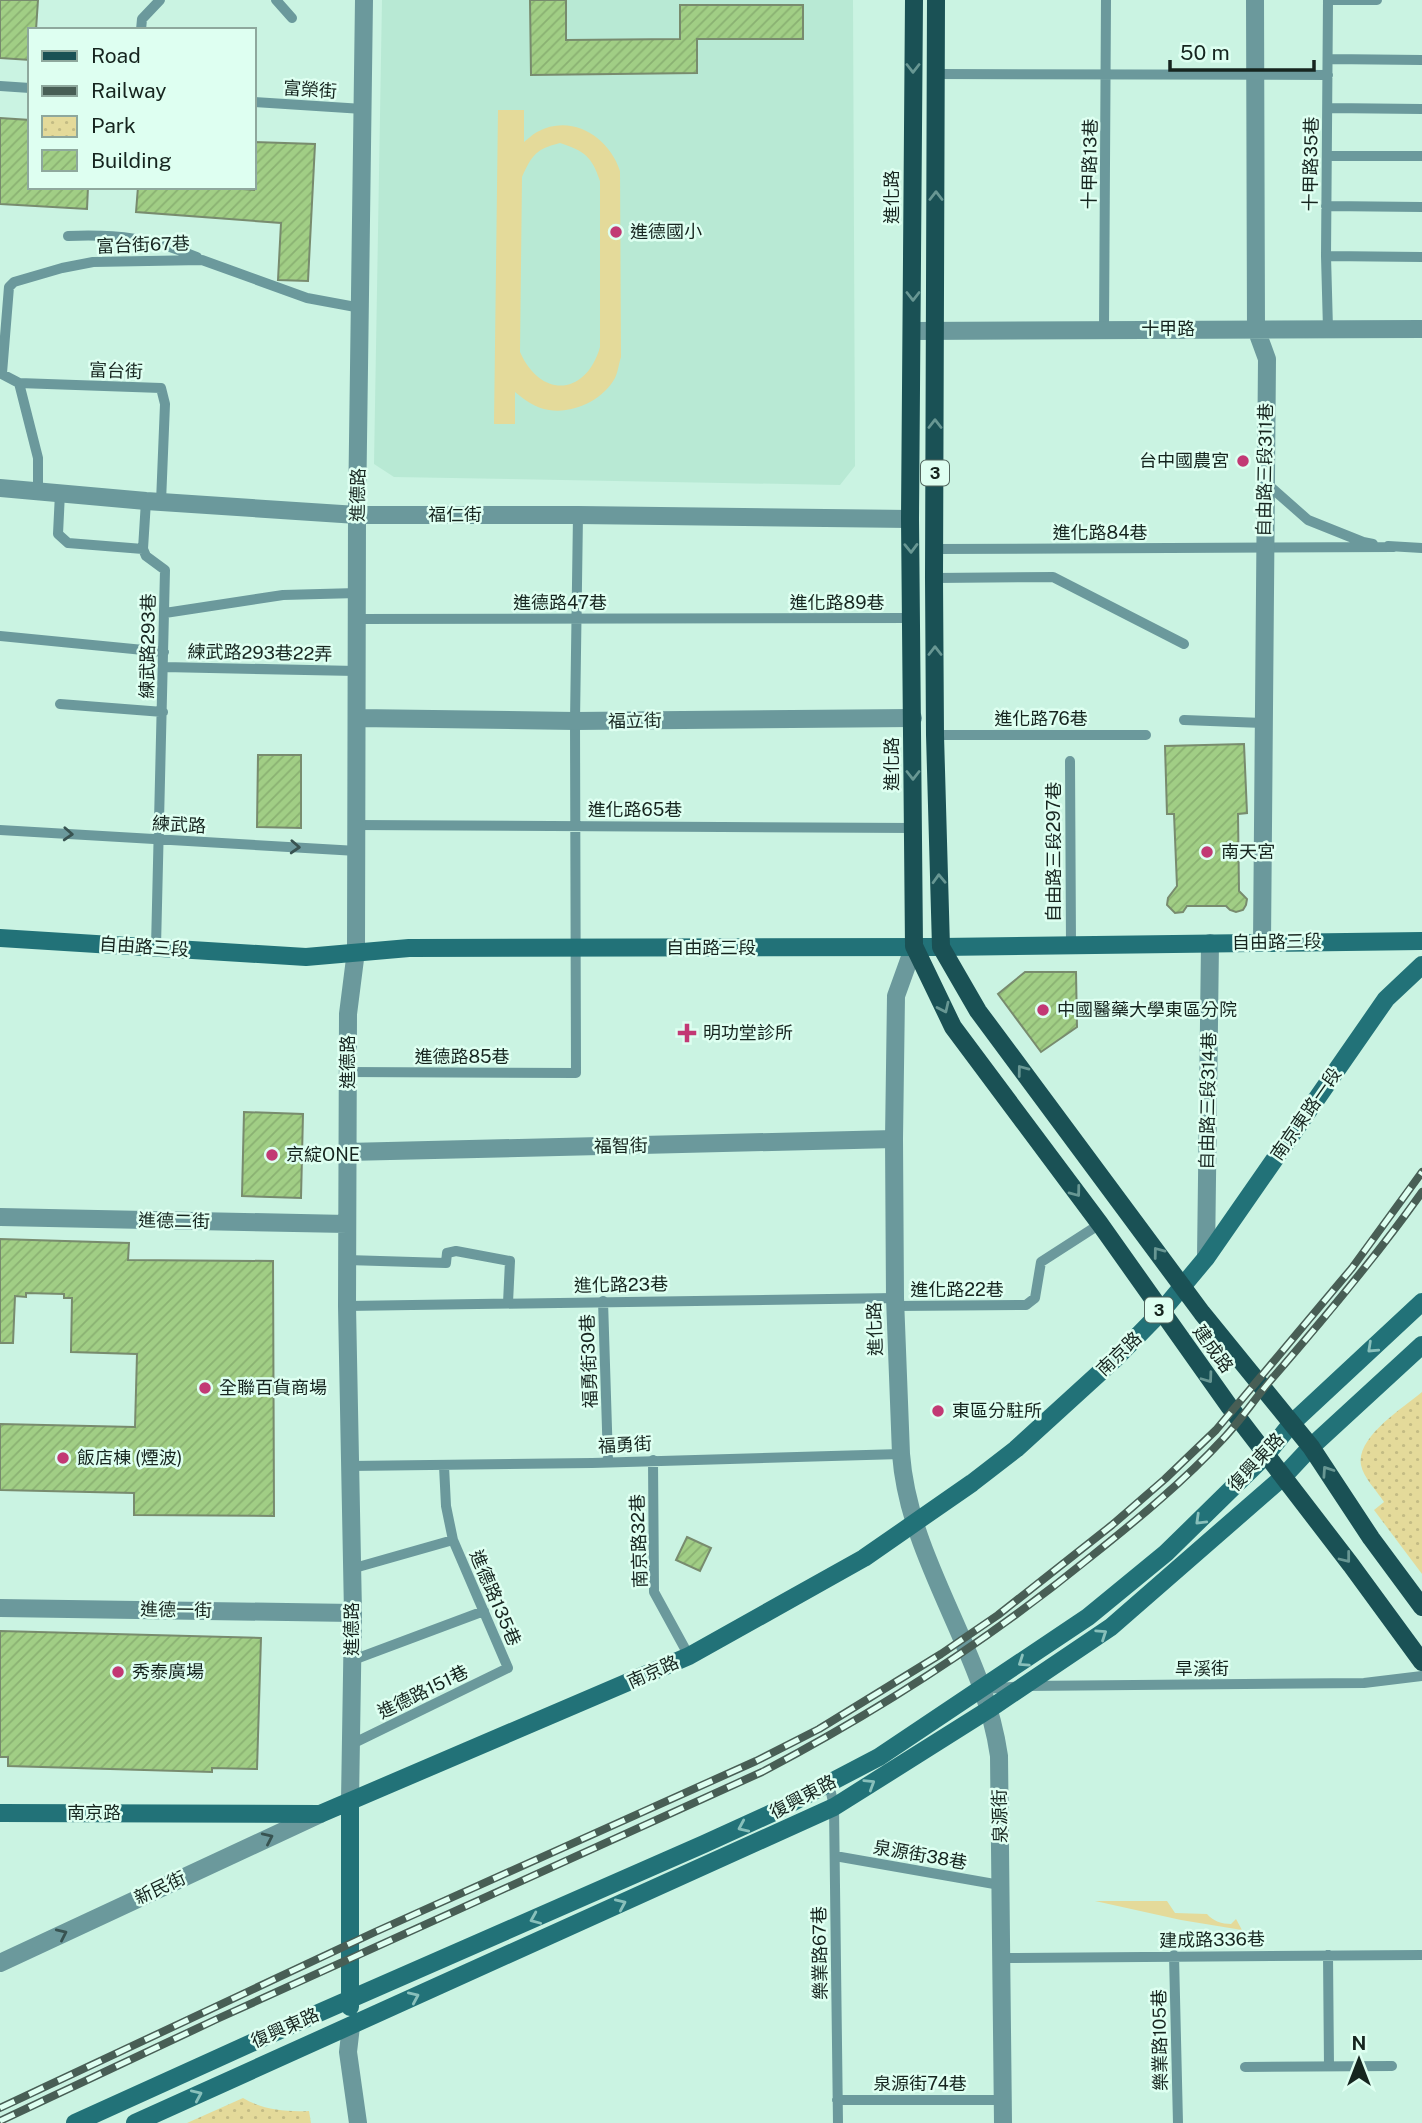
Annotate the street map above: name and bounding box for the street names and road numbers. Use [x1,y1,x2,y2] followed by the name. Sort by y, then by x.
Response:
[282,77,338,102] street label: 富榮街
[1299,116,1322,212] street label: 十甲路35巷
[1078,118,1101,210] street label: 十甲路13巷
[881,170,902,224] street label: 進化路
[96,232,190,257] street label: 富台街67巷
[1141,318,1195,339] street label: 十甲路
[89,359,143,382] street label: 富台街
[1253,403,1276,537] street label: 自由路三段311巷
[921,460,949,486] road number: 3
[347,468,368,522] street label: 進德路
[428,504,482,525] street label: 福仁街
[1053,522,1147,543] street label: 進化路84巷
[513,592,607,613] street label: 進德路47巷
[790,592,884,613] street label: 進化路89巷
[136,593,159,699] street label: 練武路293巷
[188,641,333,664] street label: 練武路293巷22弄
[994,708,1088,729] street label: 進化路76巷
[608,710,662,731] street label: 福立街
[881,737,902,791] street label: 進化路
[1043,782,1064,922] street label: 自由路三段297巷
[588,799,682,820] street label: 進化路65巷
[152,813,207,836] street label: 練武路
[1232,930,1322,953] street label: 自由路三段
[98,933,190,960] street label: 自由路三段
[666,937,756,958] street label: 自由路三段
[1196,1032,1219,1170] street label: 自由路三段314巷
[337,1035,358,1089] street label: 進德路
[414,1046,510,1067] street label: 進德路85巷
[1266,1063,1345,1164] street label: 南京東路一段
[594,1135,648,1156] street label: 福智街
[138,1209,210,1232] street label: 進德二街
[574,1273,668,1296] street label: 進化路23巷
[910,1279,1004,1300] street label: 進化路22巷
[1145,1298,1173,1322] road number: 3
[863,1302,886,1356] street label: 進化路
[576,1314,601,1408] street label: 福勇街30巷
[1189,1321,1238,1377] street label: 建成路
[1092,1327,1145,1380] street label: 南京路
[1223,1428,1288,1495] street label: 復興東路
[597,1433,652,1456] street label: 福勇街
[626,1494,651,1588] street label: 南京路32巷
[466,1547,525,1649] street label: 進德路135巷
[140,1598,212,1621] street label: 進德一街
[341,1602,362,1656] street label: 進德路
[624,1651,682,1692] street label: 南京路
[1175,1658,1229,1679] street label: 旱溪街
[374,1661,472,1723] street label: 進德路151巷
[766,1770,839,1823] street label: 復興東路
[989,1789,1010,1843] street label: 泉源街
[67,1802,121,1823] street label: 南京路
[872,1836,969,1873] street label: 泉源街38巷
[131,1867,189,1908] street label: 新民街
[808,1906,831,2000] street label: 樂業路67巷
[1159,1928,1265,1951] street label: 建成路336巷
[1148,1989,1171,2091] street label: 樂業路105巷
[248,2003,322,2052] street label: 復興東路
[873,2073,967,2094] street label: 泉源街74巷

